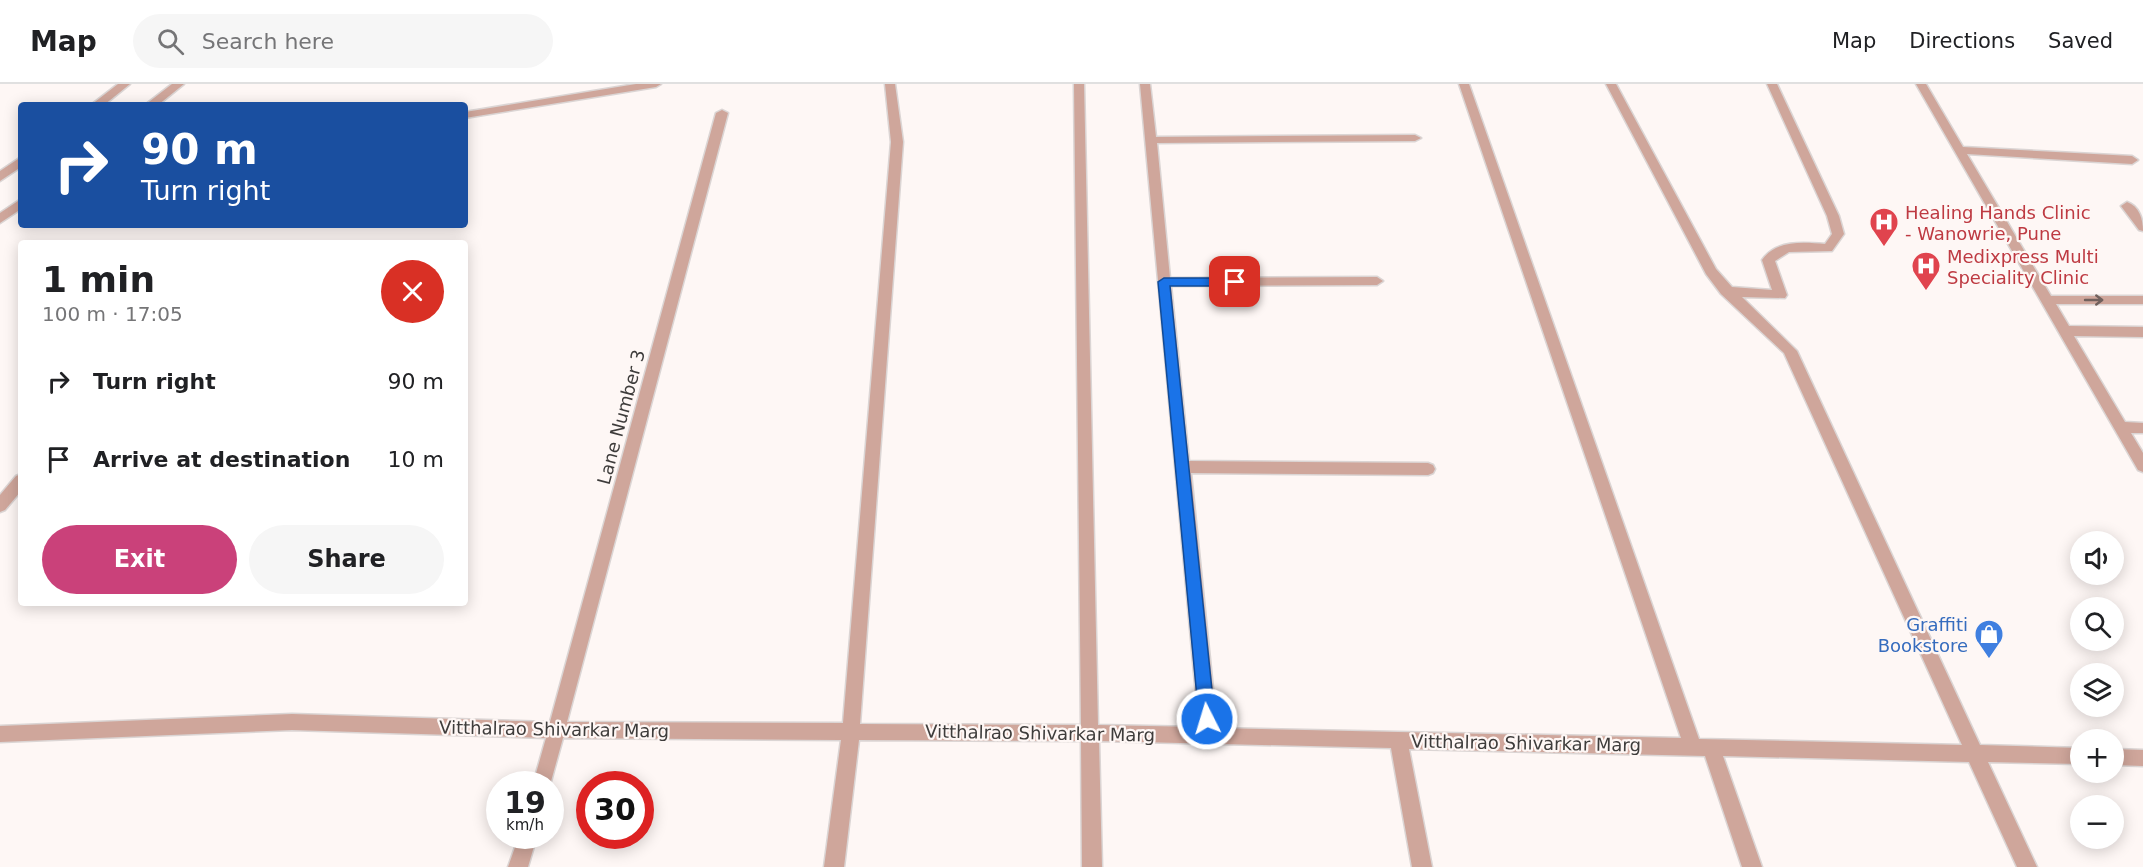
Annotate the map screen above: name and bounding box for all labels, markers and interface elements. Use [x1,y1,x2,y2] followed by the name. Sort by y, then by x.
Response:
[133,14,553,68] search box
[30,25,97,58] text: Map
[154,25,187,58] icon: search
[202,29,334,54] text: Search here
[1832,29,1876,53] text: Map
[1909,29,2015,53] text: Directions
[2048,29,2113,53] text: Saved
[141,125,258,174] text: 90 m
[42,126,120,204] icon: right
[141,175,270,206] text: Turn right
[1905,202,2091,244] place label: Healing Hands Clinic - Wanowrie, Pune
[1868,206,1900,248] hospital icon: Healing Hands Clinic - Wanowrie, Pune
[1947,246,2099,288] place label: Medixpress Multi Speciality Clinic
[1910,250,1942,292] hospital icon: Medixpress Multi Speciality Clinic
[1209,256,1260,307] pin
[42,259,155,300] text: 1 min
[381,260,444,323] button: close
[1218,265,1251,298] icon: arrive
[2084,294,2104,306] one-way arrow
[42,302,183,326] text: 100 m · 17:05
[593,347,649,487] street label: Lane Number 3
[42,365,75,398] icon: right
[93,369,216,394] text: Turn right
[388,369,444,394] text: 90 m
[42,443,75,476] icon: arrive
[93,447,350,472] text: Arrive at destination
[388,447,444,472] text: 10 m
[42,525,237,594] button: Exit
[249,525,444,594] button: Share
[2070,531,2124,849] map controls
[2070,531,2124,585] button: sound
[2070,597,2124,651] button: search
[1878,614,1968,656] place label: Graffiti Bookstore
[1973,618,2005,660] shop icon: Graffiti Bookstore
[2070,663,2124,717] button: layers
[1175,687,1239,751] position arrow
[439,716,669,742] street label: Vitthalrao Shivarkar Marg
[925,720,1155,746] street label: Vitthalrao Shivarkar Marg
[2070,729,2124,783] button: +
[1411,730,1641,756] street label: Vitthalrao Shivarkar Marg
[576,771,654,849] speed limit sign: 30
[504,785,546,820] text: 19
[2070,795,2124,849] button: −
[506,816,544,834] text: km/h

